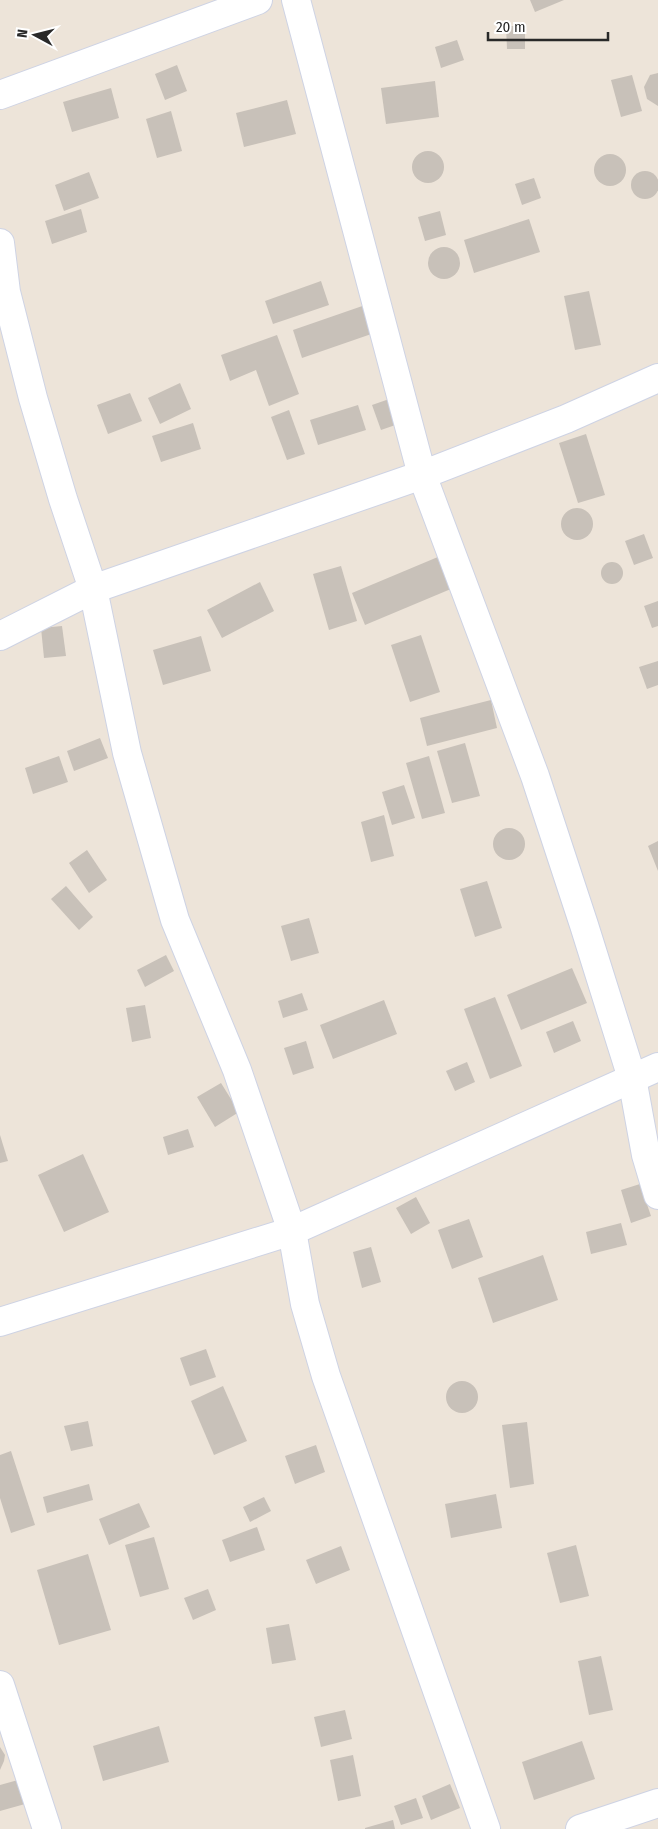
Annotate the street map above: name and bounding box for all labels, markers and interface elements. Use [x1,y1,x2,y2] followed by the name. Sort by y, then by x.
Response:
[10,10,60,60] north arrow
[488,10,608,42] scale bar
[496,18,526,36] text: 20 m
[14,28,32,39] text: N

